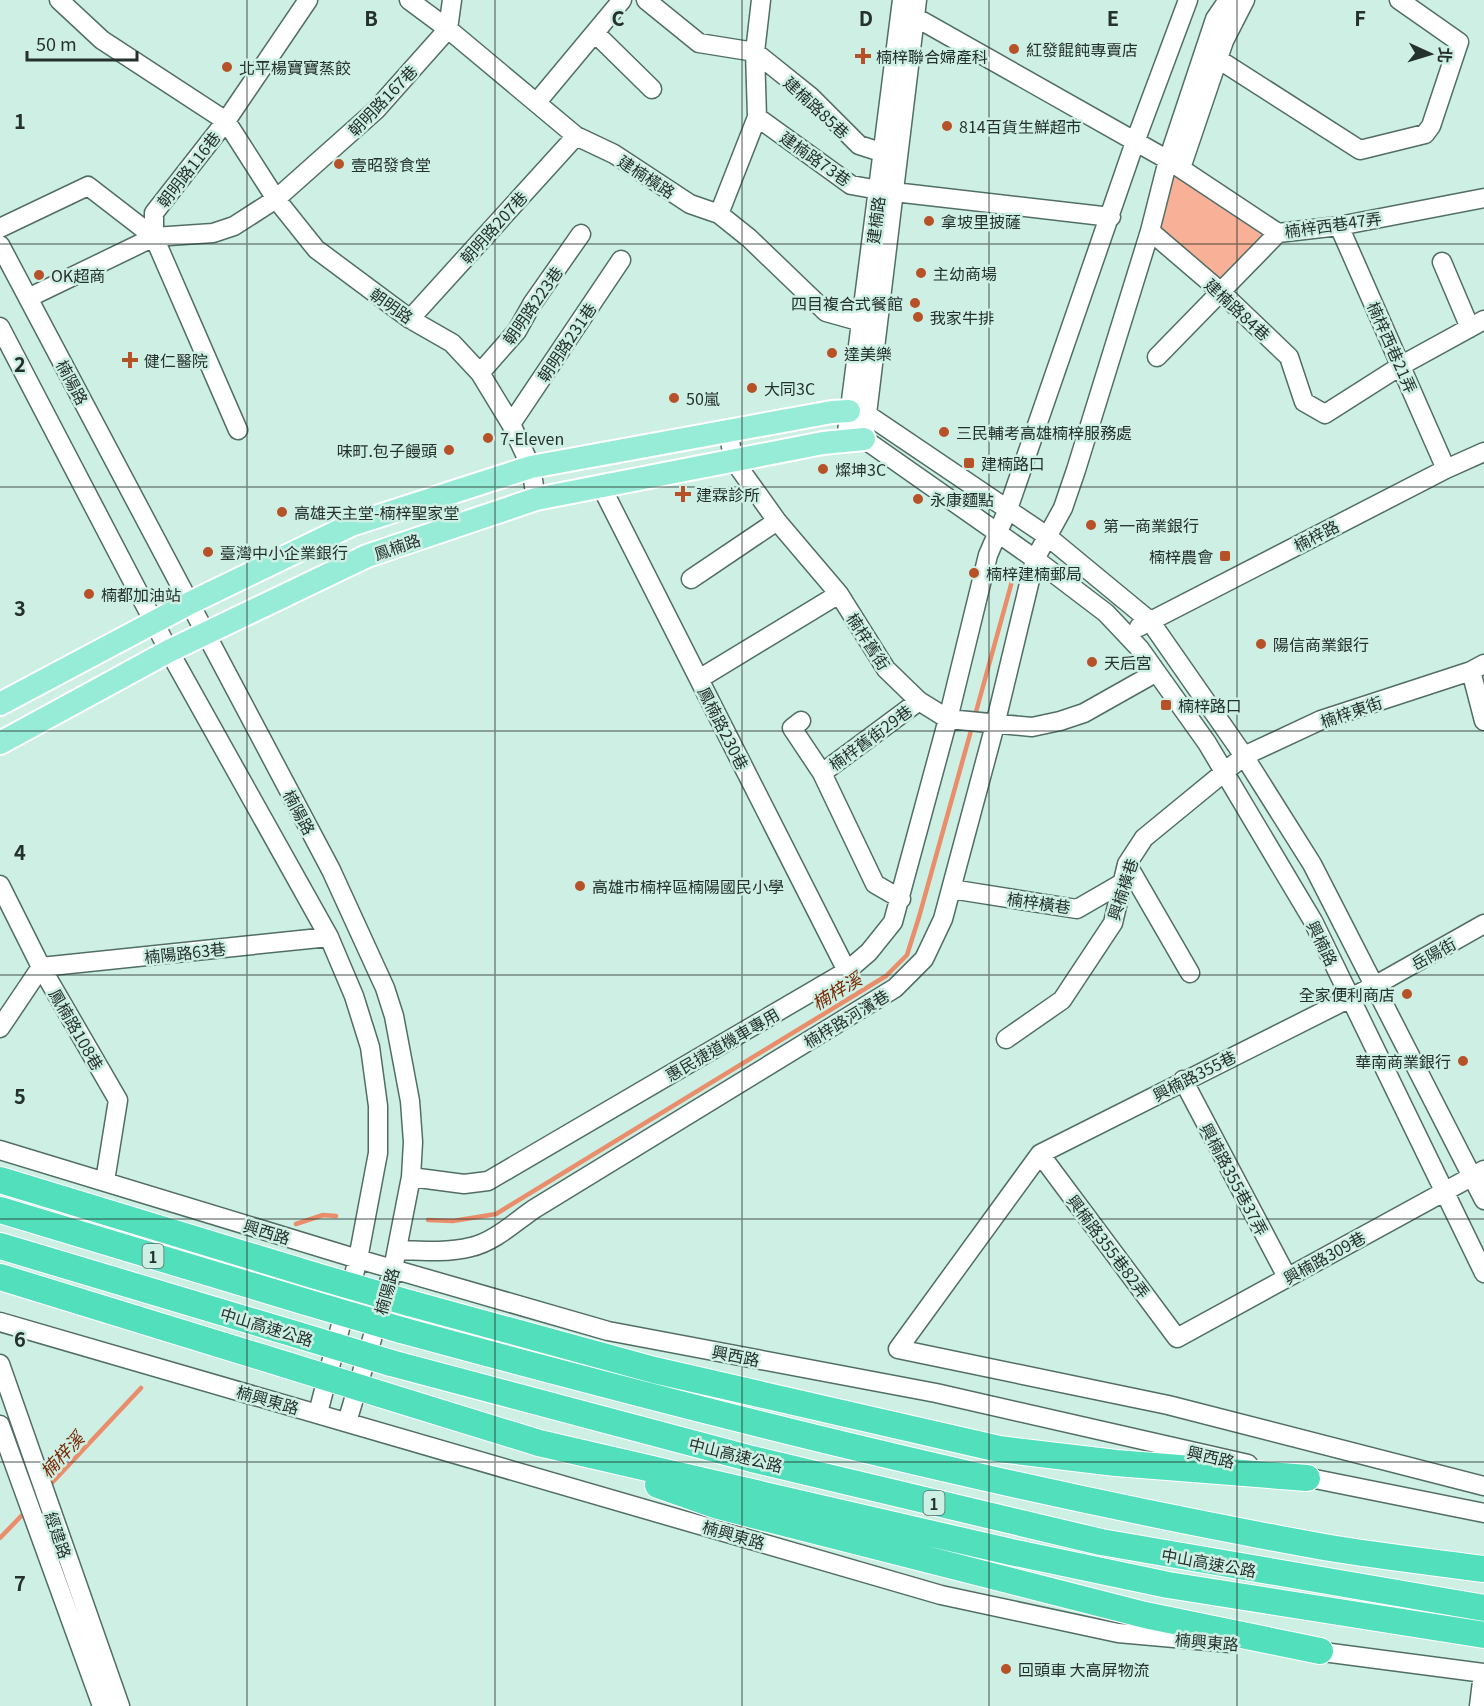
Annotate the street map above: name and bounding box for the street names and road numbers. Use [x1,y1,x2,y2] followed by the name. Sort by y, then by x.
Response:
[342,59,422,141] street label: 朝明路167巷
[779,70,855,144] street label: 建楠路85巷
[776,125,856,191] street label: 建楠路73巷
[151,126,225,212] street label: 朝明路116巷
[614,149,680,203] street label: 建楠橫路
[454,185,532,269] street label: 朝明路207巷
[860,195,890,245] street label: 建楠路
[1283,205,1383,243] street label: 楠梓西巷47弄
[496,261,568,349] street label: 朝明路223巷
[1200,272,1276,346] street label: 建楠路84巷
[365,281,419,329] street label: 朝明路
[1362,297,1424,397] street label: 楠梓西巷21弄
[531,298,601,386] street label: 朝明路231巷
[51,355,95,409] street label: 楠陽路
[1289,513,1343,557] street label: 楠梓路
[370,527,424,565] street label: 鳳楠路
[842,608,896,674] street label: 楠梓舊街
[693,682,755,774] street label: 鳳楠路230巷
[1317,689,1385,733] street label: 楠梓東街
[823,699,917,775] street label: 楠梓舊街29巷
[278,785,322,839] street label: 楠陽路
[1101,855,1143,923] street label: 興楠橫巷
[1006,886,1072,918] street label: 楠梓橫巷
[1302,916,1344,970] street label: 興楠路
[1406,931,1460,975] street label: 岳陽街
[143,936,227,968] street label: 楠陽路63巷
[799,983,893,1053] street label: 楠梓路河濱巷
[44,984,110,1074] street label: 鳳楠路108巷
[661,1002,783,1086] street label: 惠民捷道機車專用
[1148,1044,1240,1106] street label: 興楠路355巷
[1195,1118,1275,1240] street label: 興楠路355巷37弄
[1062,1189,1156,1303] street label: 興楠路355巷82弄
[241,1213,293,1249] street label: 興西路
[1279,1225,1369,1289] street label: 興楠路309巷
[142,1244,164,1268] road number: 1
[368,1265,404,1317] street label: 楠陽路
[218,1300,316,1352] street label: 中山高速公路
[710,1339,762,1371] street label: 興西路
[234,1379,302,1419] street label: 楠興東路
[687,1431,785,1477] street label: 中山高速公路
[1185,1439,1237,1473] street label: 興西路
[924,1491,944,1515] road number: 1
[40,1508,78,1562] street label: 經建路
[700,1514,768,1554] street label: 楠興東路
[1160,1542,1258,1582] street label: 中山高速公路
[1174,1626,1240,1656] street label: 楠興東路

